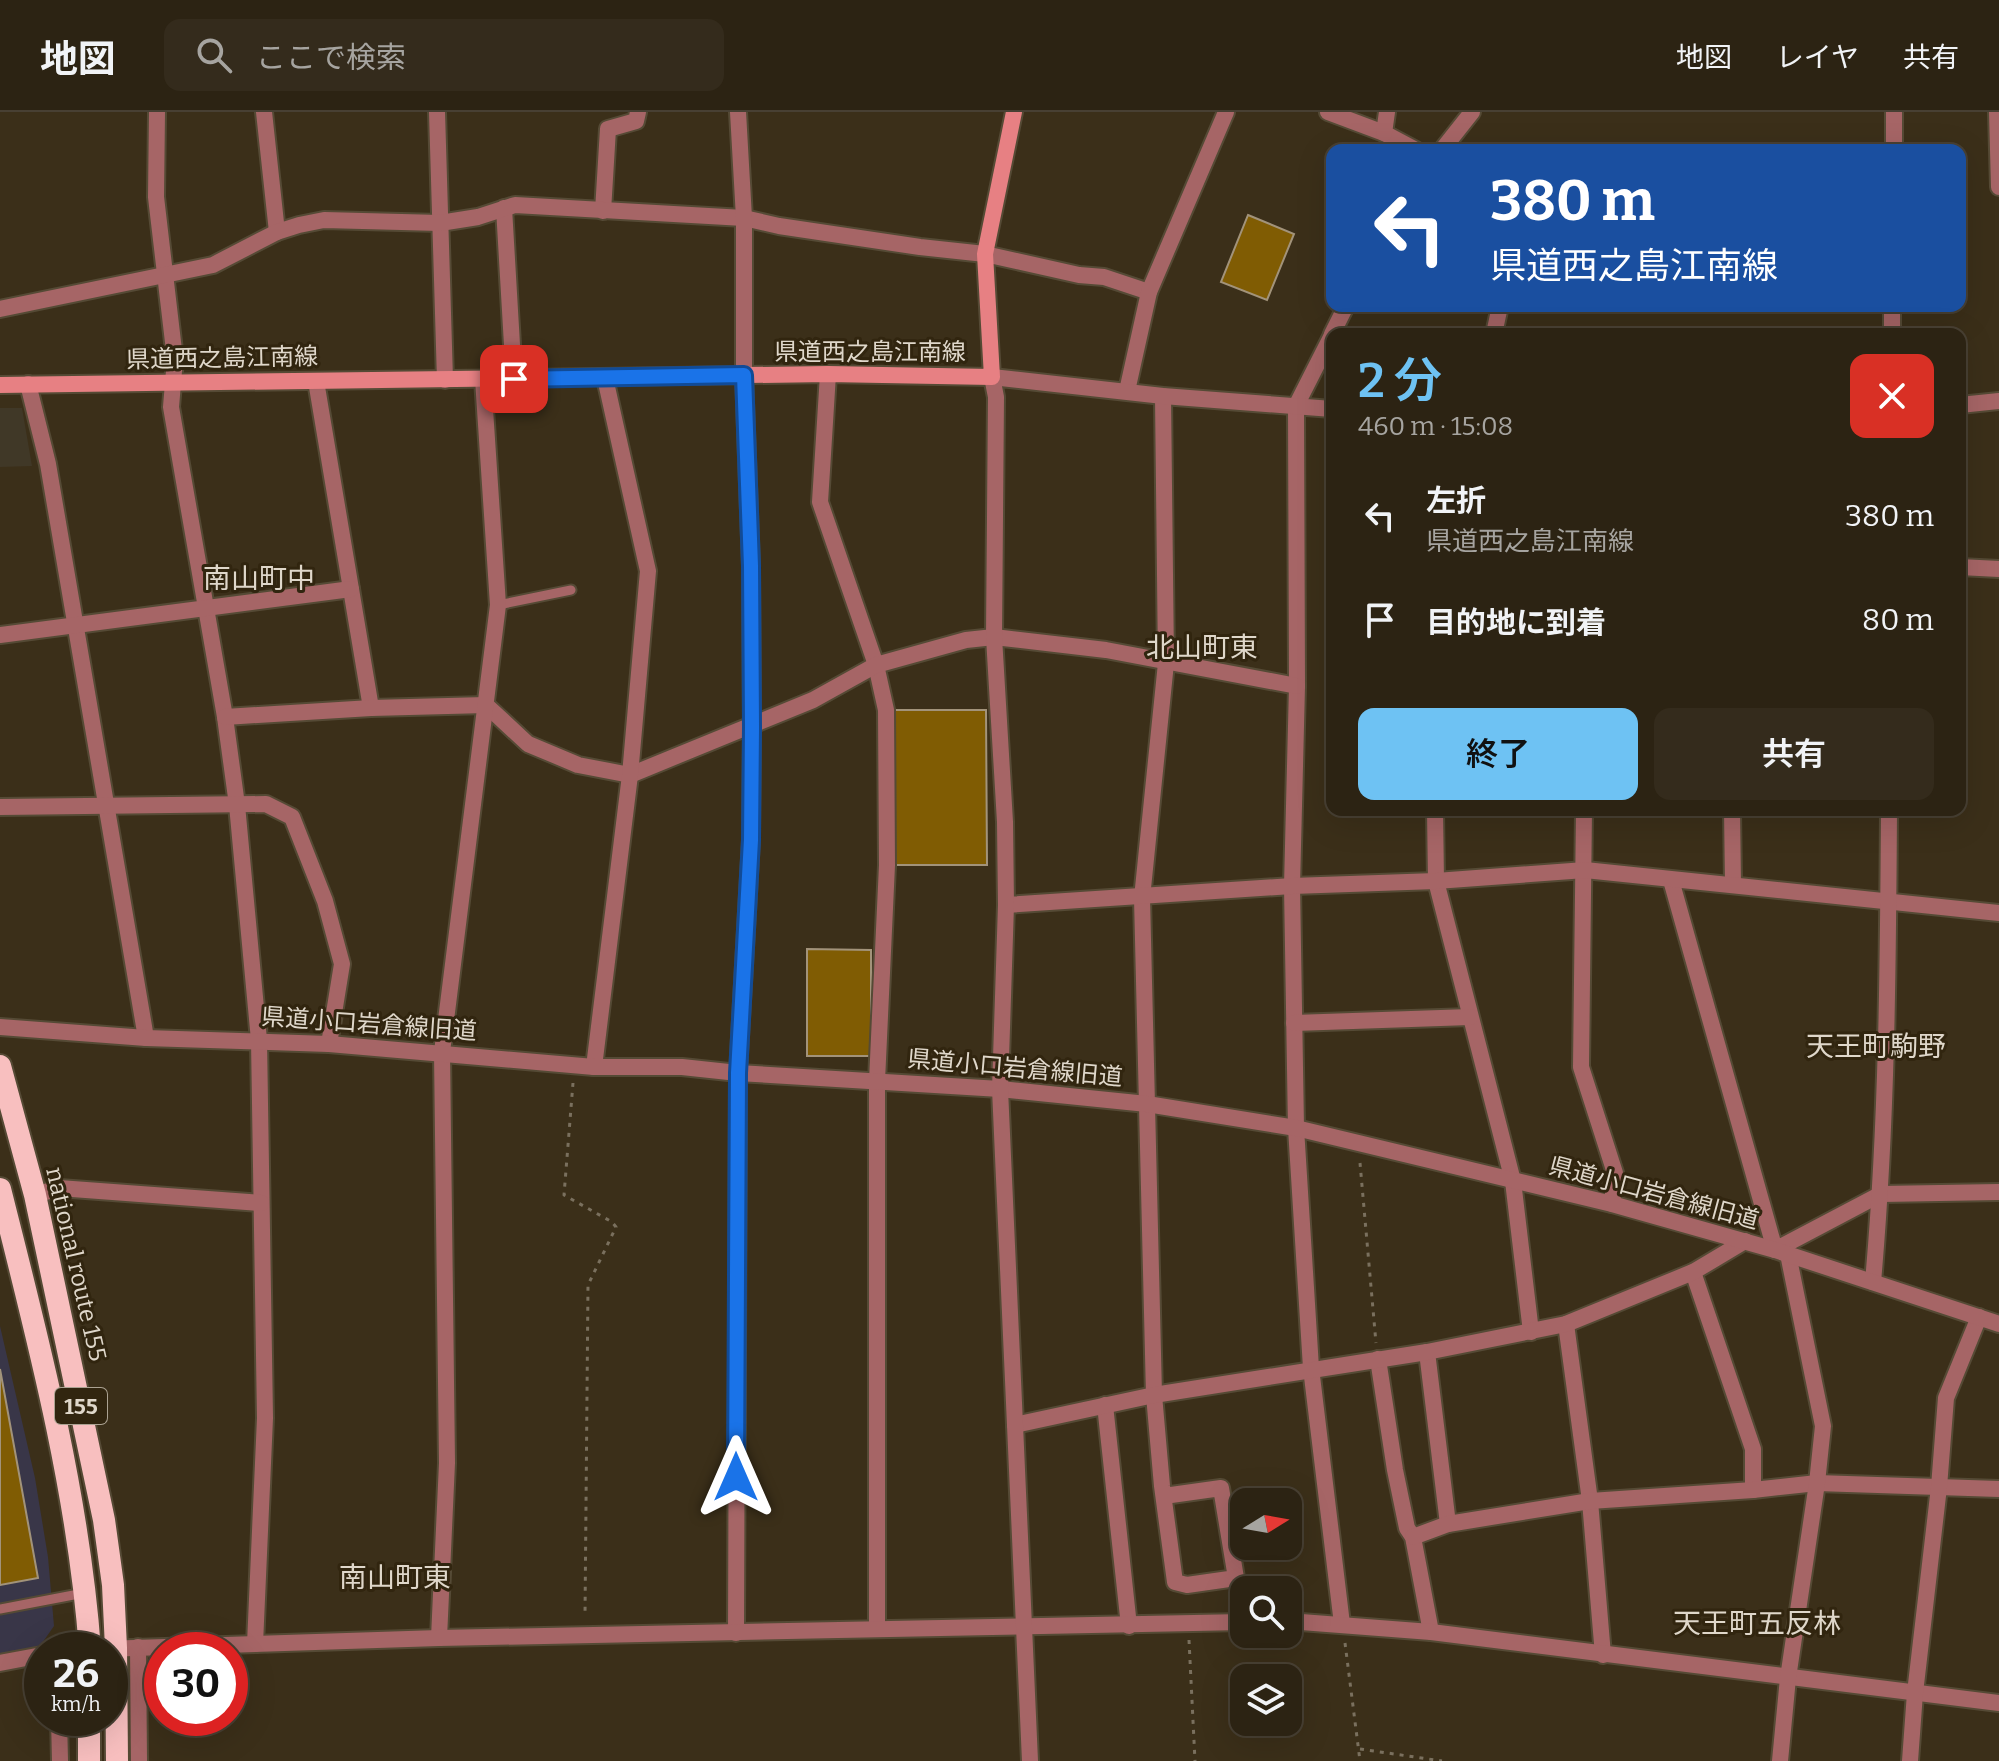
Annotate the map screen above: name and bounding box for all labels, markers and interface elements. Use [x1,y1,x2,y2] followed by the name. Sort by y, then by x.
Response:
[164,19,724,91] search box
[192,33,236,77] icon: search
[40,36,116,82] text: 地図
[256,40,406,76] text: ここで検索
[1676,41,1732,74] text: 地図
[1776,41,1859,74] text: レイヤ
[1903,41,1959,74] text: 共有
[1490,168,1655,235] text: 380 m
[1358,176,1462,280] icon: left
[1490,244,1778,288] text: 県道西之島江南線
[774,338,966,366] street label: 県道西之島江南線
[126,342,318,374] street label: 県道西之島江南線
[480,345,548,413] pin
[1358,352,1442,410] text: 2 分
[1850,354,1934,438] button: close
[492,357,536,401] icon: arrive
[1358,411,1513,442] text: 460 m · 15:08
[1426,483,1486,519] text: 左折
[1358,494,1402,538] icon: left
[1845,498,1934,534] text: 380 m
[1426,526,1634,557] text: 県道西之島江南線
[203,562,315,595] district label: 南山町中
[1358,598,1402,642] icon: arrive
[1862,602,1934,638] text: 80 m
[1426,605,1606,641] text: 目的地に到着
[1146,631,1258,664] district label: 北山町東
[1358,708,1638,800] button: 終了
[1654,708,1934,800] button: 共有
[260,1003,478,1045] street label: 県道小口岩倉線旧道
[1806,1030,1946,1063] district label: 天王町駒野
[906,1045,1124,1091] street label: 県道小口岩倉線旧道
[1546,1152,1762,1234] street label: 県道小口岩倉線旧道
[40,1164,112,1364] street label: national route 155
[55,1388,107,1424] road number: 155
[694,1435,778,1519] position arrow
[1230,1488,1302,1560] north arrow
[1230,1488,1302,1736] map controls
[339,1561,451,1594] district label: 南山町東
[1230,1576,1302,1648] button: search
[1673,1607,1841,1640] district label: 天王町五反林
[144,1632,248,1736] speed limit sign: 30
[53,1650,99,1698] text: 26
[1230,1664,1302,1736] button: layers
[51,1692,101,1716] text: km/h

